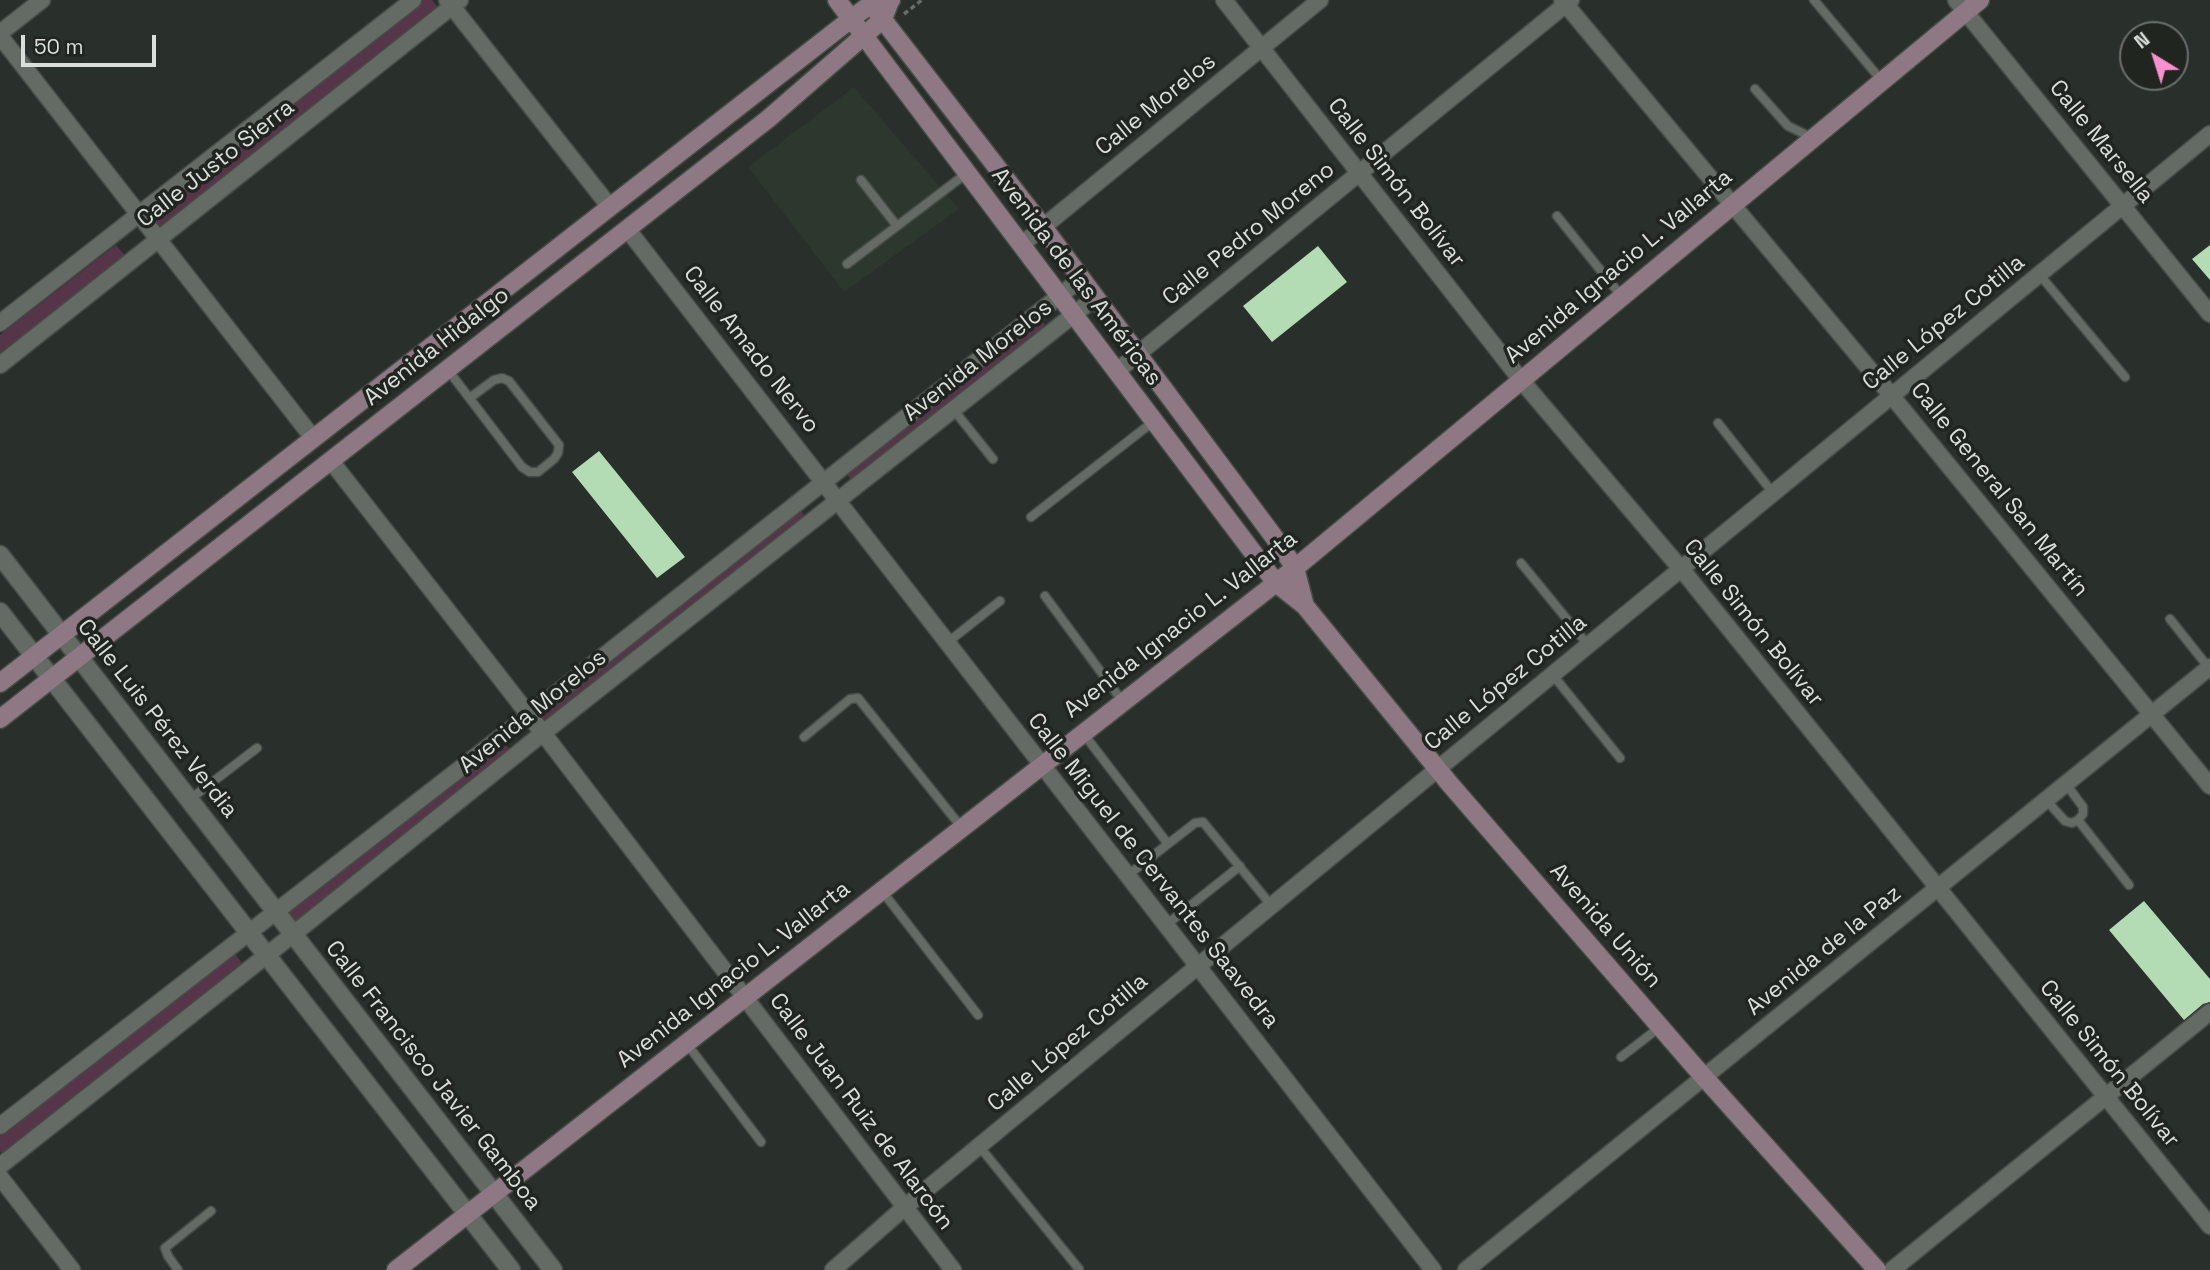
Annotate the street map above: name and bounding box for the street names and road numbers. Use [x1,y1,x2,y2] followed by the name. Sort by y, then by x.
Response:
[1090,48,1222,162] street label: Calle Morelos
[2043,75,2159,209] street label: Calle Marsella
[1321,93,1471,273] street label: Calle Simón Bolívar
[132,94,300,234] street label: Calle Justo Sierra
[1157,156,1341,312] street label: Calle Pedro Moreno
[985,163,1167,391] street label: Avenida de las Américas
[1500,164,1738,370] street label: Avenida Ignacio L. Vallarta
[1857,249,2031,397] street label: Calle López Cotilla
[677,261,825,439] street label: Calle Amado Nervo
[359,282,515,412] street label: Avenida Hidalgo
[898,294,1058,428] street label: Avenida Morelos
[1904,377,2094,603] street label: Calle General San Martín
[1059,525,1303,725] street label: Avenida Ignacio L. Vallarta
[1677,534,1829,712] street label: Calle Simón Bolívar
[1419,609,1593,757] street label: Calle López Cotilla
[71,614,243,824] street label: Calle Luis Pérez Verdia
[454,644,612,780] street label: Avenida Morelos
[1021,708,1285,1034] street label: Calle Miguel de Cervantes Saavedra
[1543,858,1667,994] street label: Avenida Unión
[612,875,856,1075] street label: Avenida Ignacio L. Vallarta
[1741,880,1907,1022] street label: Avenida de la Paz
[319,936,547,1216] street label: Calle Francisco Javier Gamboa
[982,968,1154,1118] street label: Calle López Cotilla
[2033,975,2185,1153] street label: Calle Simón Bolívar
[763,988,959,1236] street label: Calle Juan Ruiz de Alarcón

